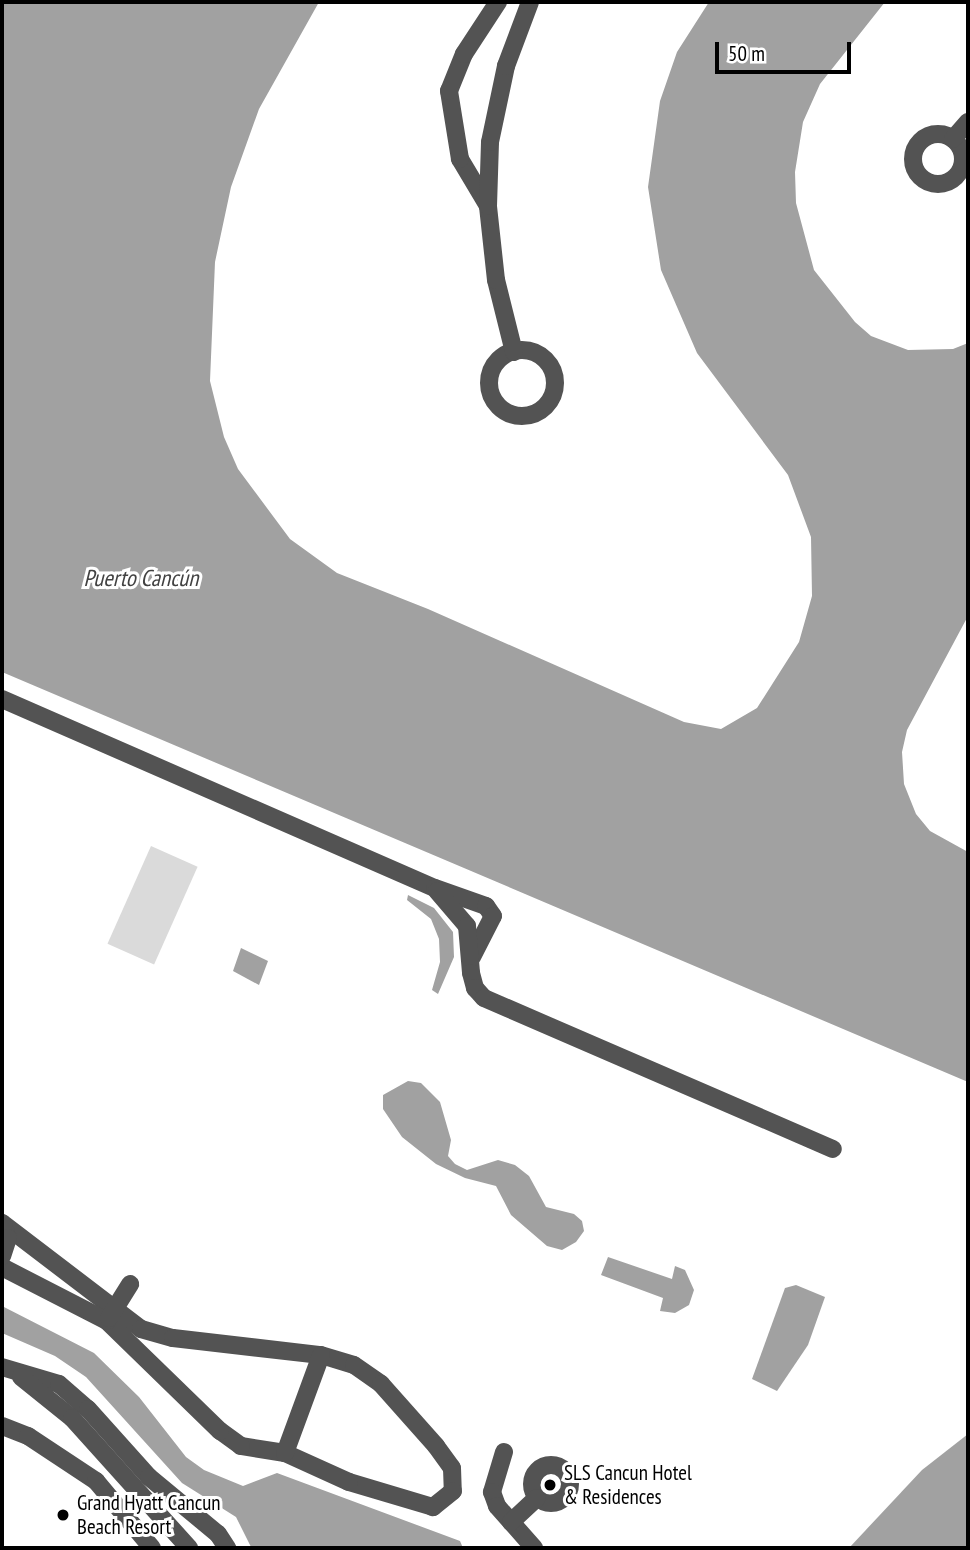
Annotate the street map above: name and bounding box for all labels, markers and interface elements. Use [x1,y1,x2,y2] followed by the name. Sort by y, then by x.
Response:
[718,28,855,72] scale bar
[728,40,765,67] text: 50 m
[84,564,198,592] water label: Puerto Cancún
[564,1460,692,1510] place label: SLS Cancun Hotel & Residences
[542,1477,558,1493] marker: SLS Cancun Hotel & Residences
[77,1490,221,1540] place label: Grand Hyatt Cancun Beach Resort
[55,1507,71,1523] marker: Grand Hyatt Cancun Beach Resort

